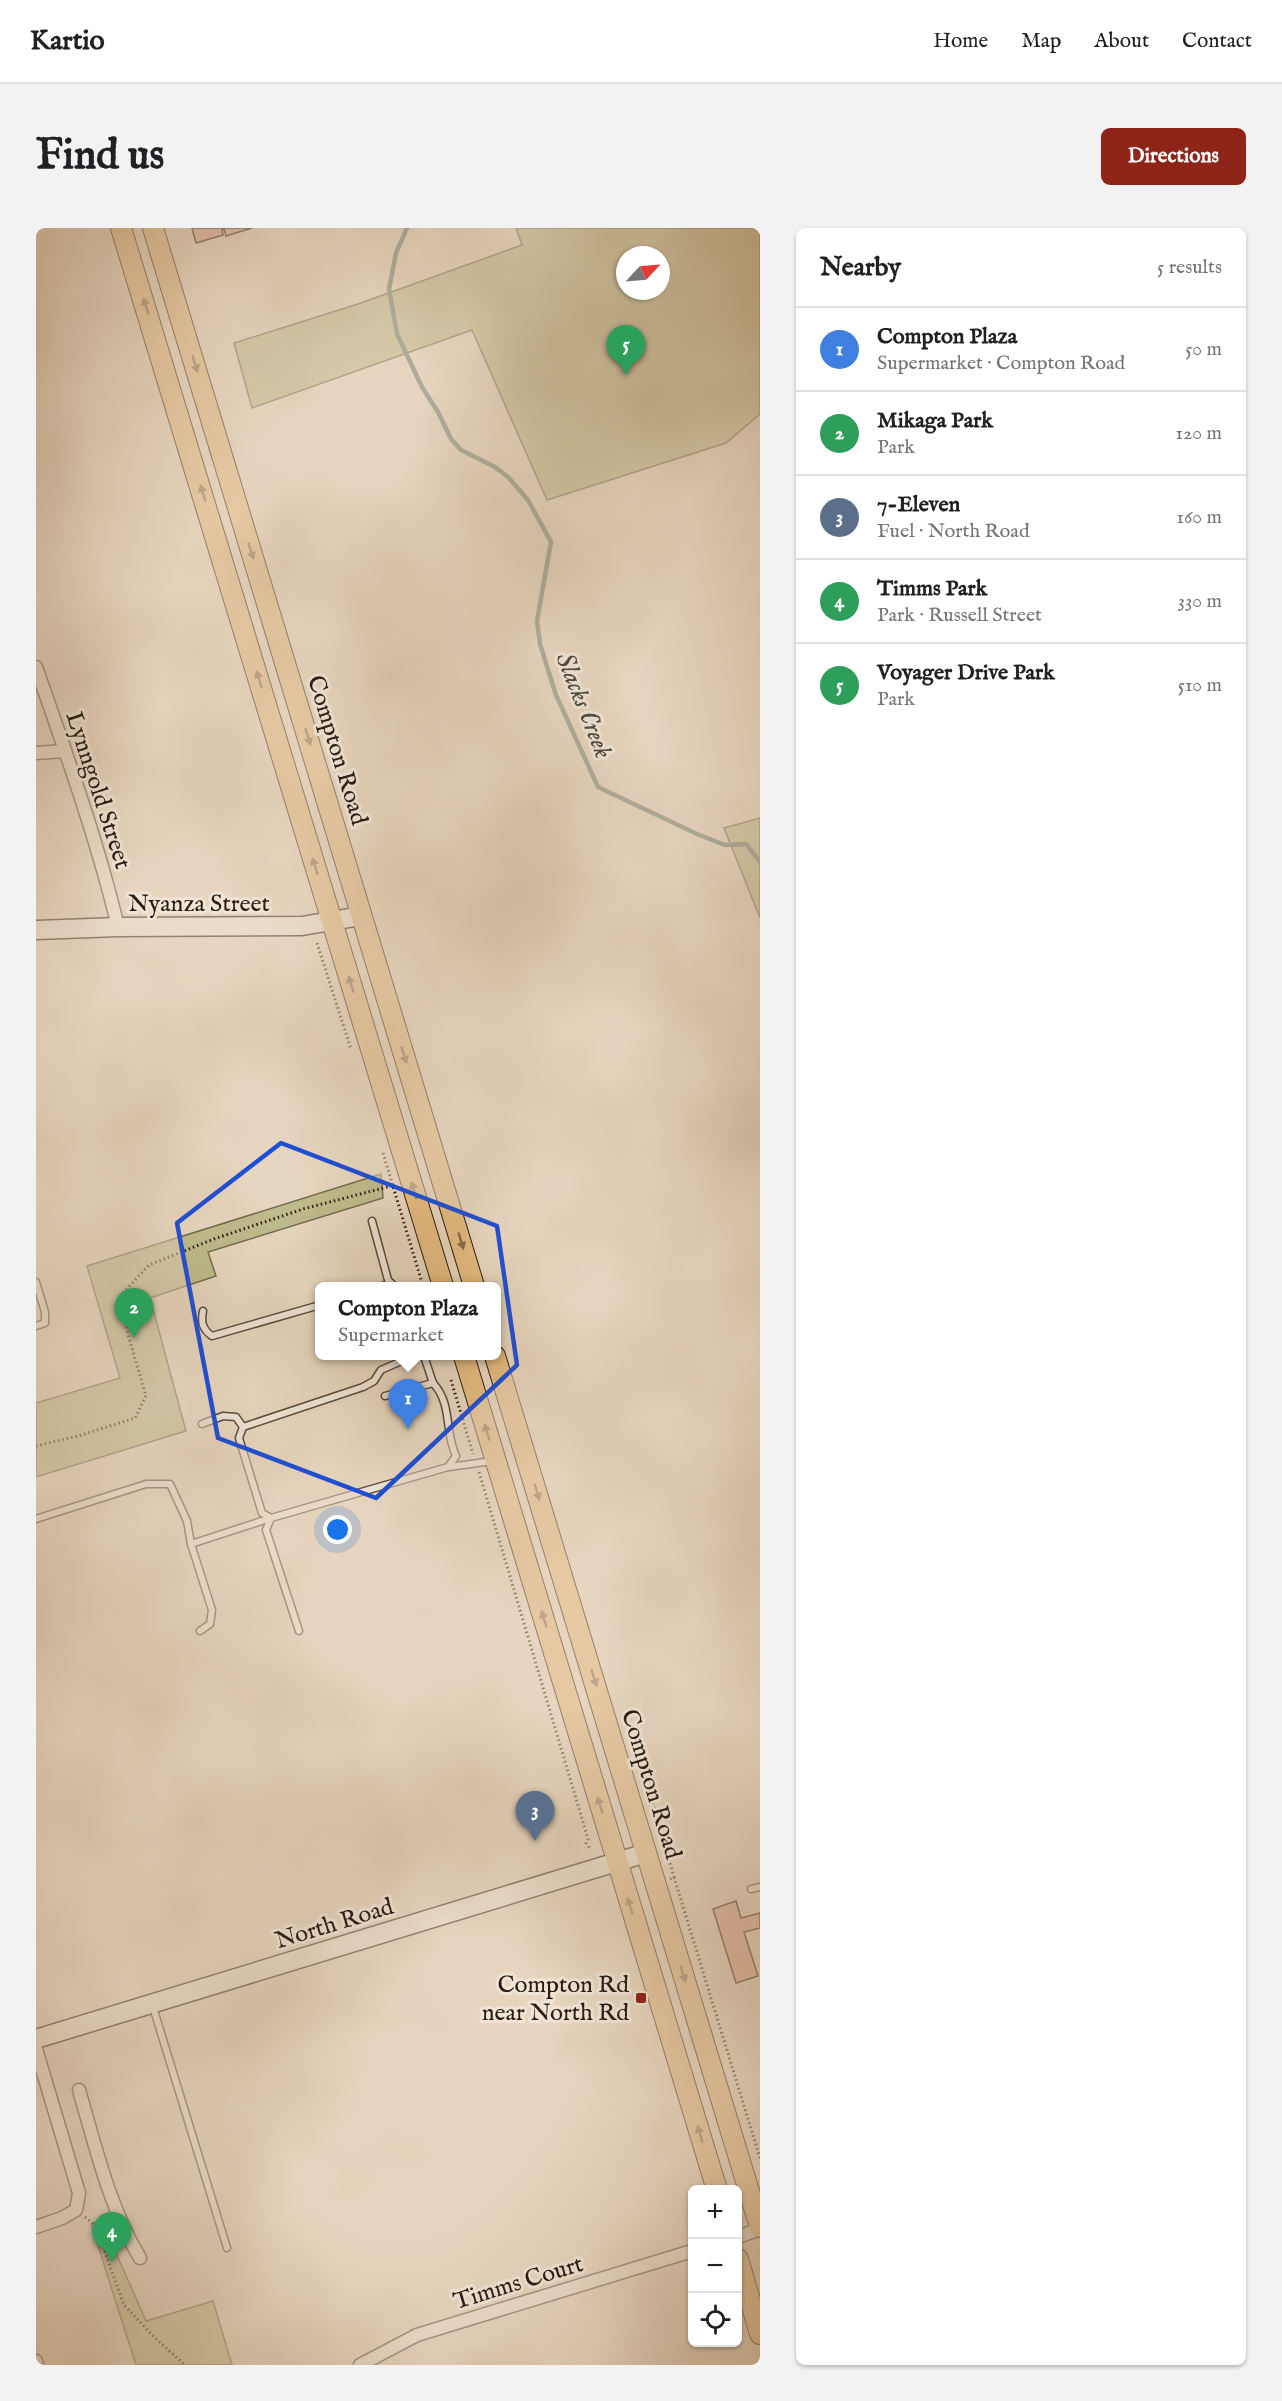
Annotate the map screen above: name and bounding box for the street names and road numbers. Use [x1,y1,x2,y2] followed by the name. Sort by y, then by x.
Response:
[299,672,374,829] street label: Compton Road
[58,708,138,873] street label: Lynngold Street
[128,889,270,920] street label: Nyanza Street
[613,1706,688,1863] street label: Compton Road
[271,1892,398,1957] street label: North Road
[450,2249,587,2318] street label: Timms Court

